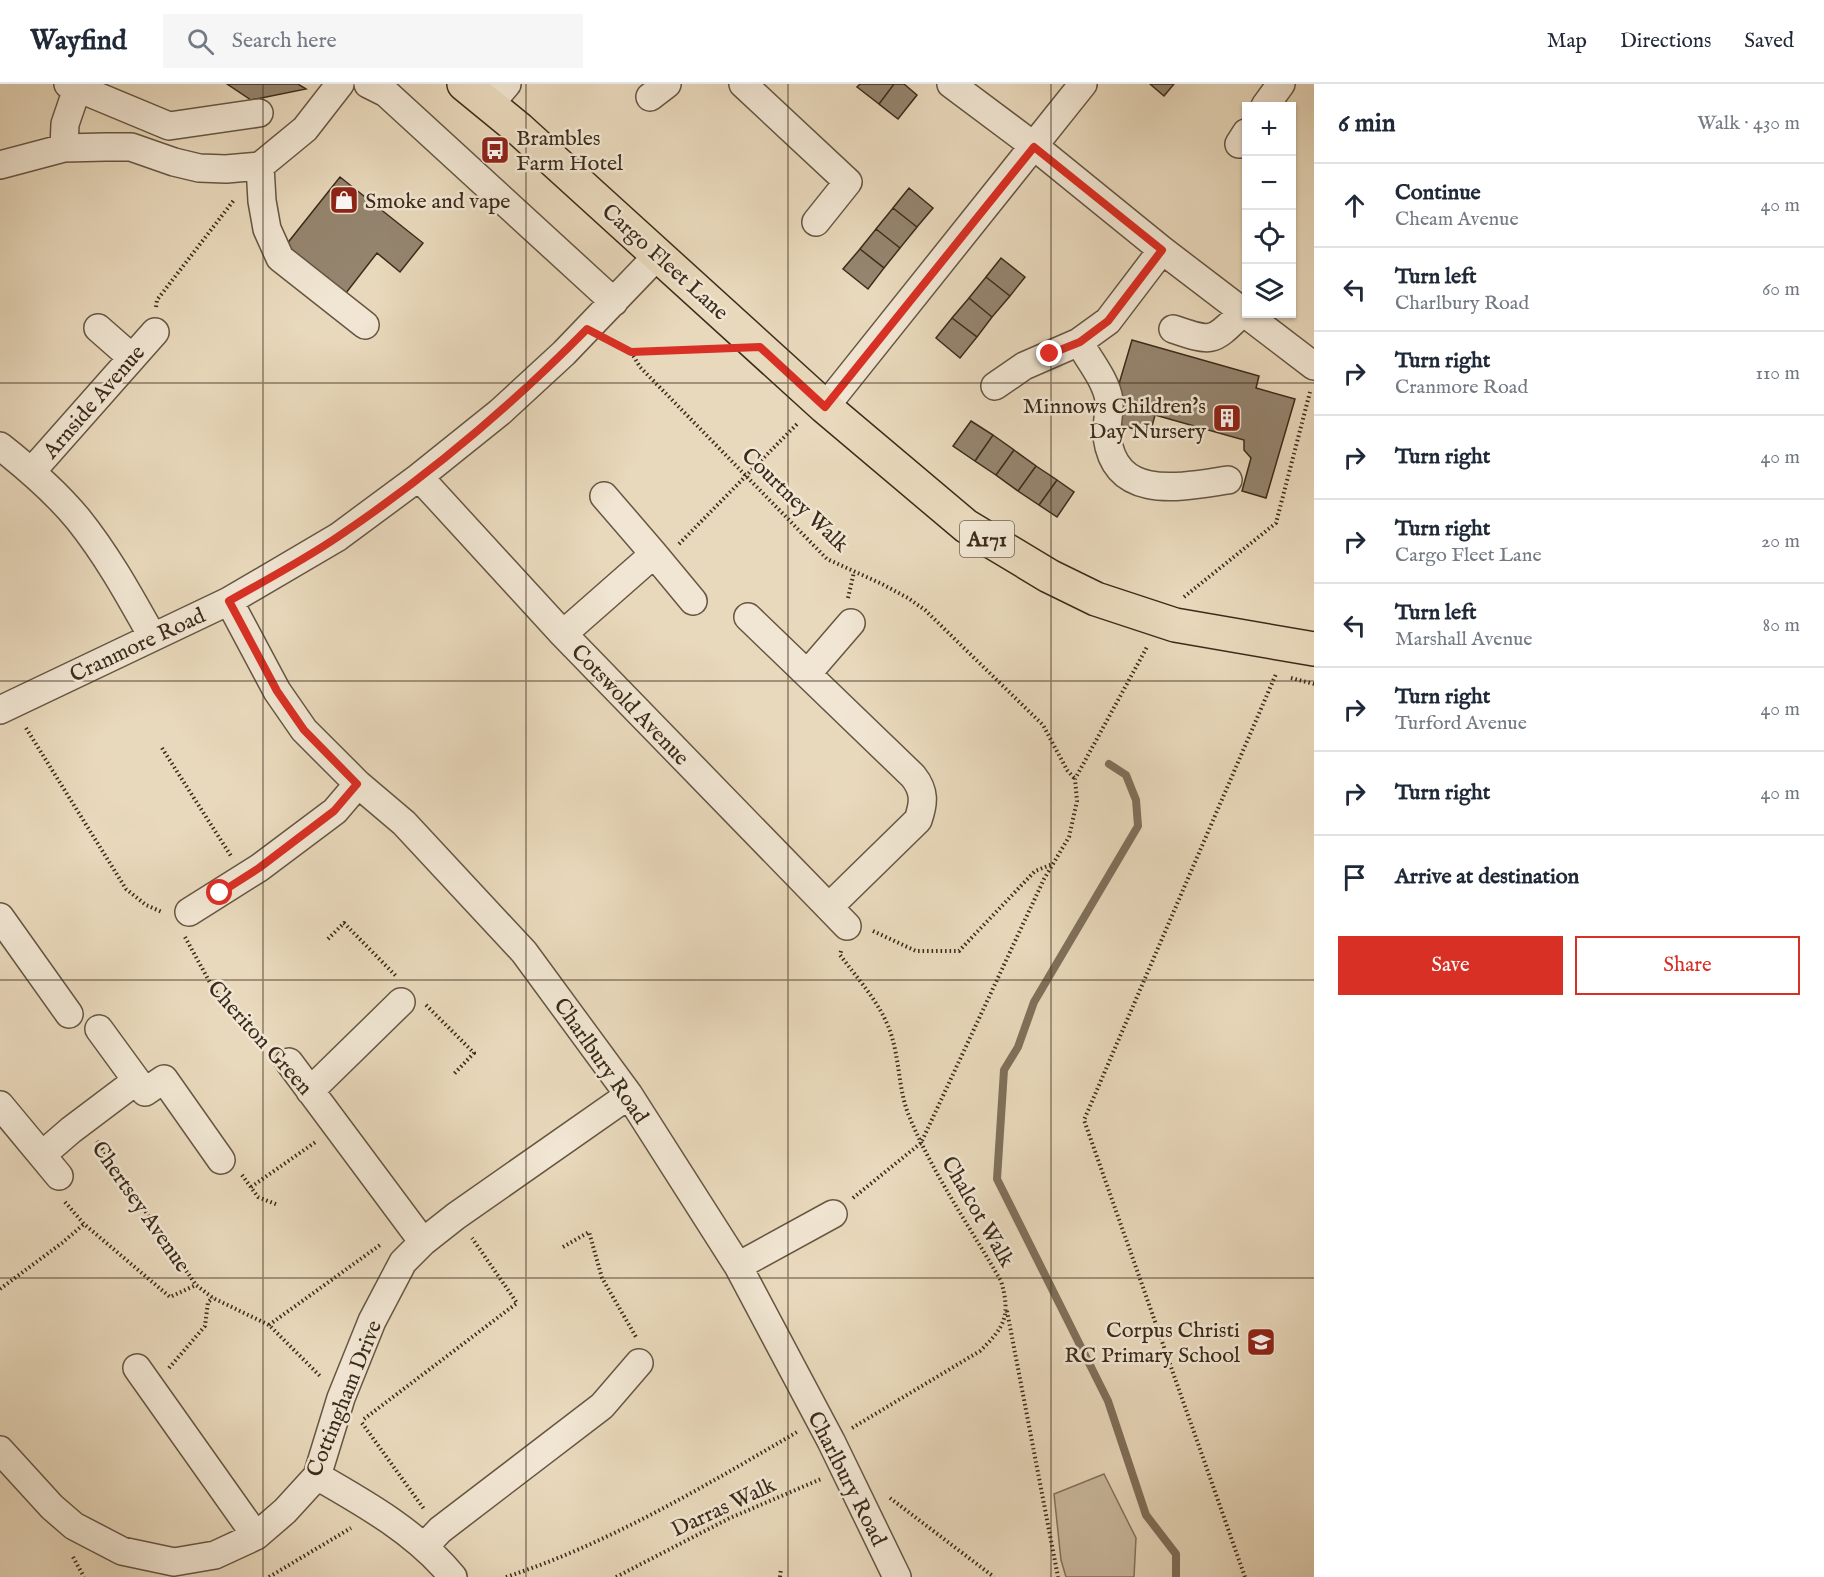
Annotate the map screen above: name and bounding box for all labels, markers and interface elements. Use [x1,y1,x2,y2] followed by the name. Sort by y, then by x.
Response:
[163,14,583,68] search box
[30,24,127,59] text: Wayfind
[184,25,217,58] icon: search
[232,27,337,55] text: Search here
[1547,28,1587,55] text: Map
[1620,28,1711,55] text: Directions
[1744,28,1794,55] text: Saved
[1242,102,1296,318] map controls
[1242,102,1296,156] button: +
[1338,107,1396,140] text: 6 min
[1697,111,1800,136] text: Walk · 430 m
[516,125,623,178] place label: Brambles Farm Hotel
[479,134,511,166] bus stop icon: Brambles Farm Hotel
[1242,156,1296,210] button: −
[1395,179,1481,207] text: Continue
[328,184,360,216] shop icon: Smoke and vape
[365,188,510,216] place label: Smoke and vape
[1338,189,1371,222] icon: ahead
[1761,193,1800,218] text: 40 m
[595,198,734,327] street label: Cargo Fleet Lane
[1395,207,1519,232] text: Cheam Avenue
[1242,210,1296,264] button: locate
[1395,263,1477,291] text: Turn left
[1242,264,1296,318] button: layers
[1338,273,1371,306] icon: left
[1762,277,1800,302] text: 60 m
[1395,291,1529,316] text: Charlbury Road
[37,340,152,466] street label: Arnside Avenue
[1036,340,1062,366] route end
[1395,347,1490,375] text: Turn right
[1338,357,1371,390] icon: right
[1756,361,1800,386] text: 110 m
[1395,375,1528,400] text: Cranmore Road
[1023,393,1206,446] place label: Minnows Children's Day Nursery
[1211,402,1243,434] building icon: Minnows Children's Day Nursery
[1338,441,1371,474] icon: right
[735,442,854,559] street label: Courtney Walk
[1395,443,1490,471] text: Turn right
[1761,445,1800,470] text: 40 m
[1395,515,1490,543] text: Turn right
[960,521,1014,557] road number: A171
[1338,525,1371,558] icon: right
[1761,529,1800,554] text: 20 m
[1395,543,1542,568] text: Cargo Fleet Lane
[1395,599,1477,627] text: Turn left
[66,602,210,689] street label: Cranmore Road
[1338,609,1371,642] icon: left
[1763,613,1800,638] text: 80 m
[1395,627,1533,652] text: Marshall Avenue
[564,639,695,772] street label: Cotswold Avenue
[1395,683,1490,711] text: Turn right
[1338,693,1371,726] icon: right
[1761,697,1800,722] text: 40 m
[1395,711,1527,736] text: Turford Avenue
[1338,777,1371,810] icon: right
[1395,779,1490,807] text: Turn right
[1761,781,1800,806] text: 40 m
[1338,861,1371,894] icon: arrive
[1395,863,1579,891] text: Arrive at destination
[206,879,232,905] route start
[1338,936,1563,995] button: Save
[1575,936,1800,995] button: Share
[201,975,318,1102] street label: Cheriton Green
[547,993,654,1130] street label: Charlbury Road
[85,1136,196,1278] street label: Chertsey Avenue
[934,1152,1020,1273] street label: Chalcot Walk
[301,1316,389,1481] street label: Cottingham Drive
[1064,1317,1240,1370] place label: Corpus Christi RC Primary School
[1245,1326,1277,1358] school or university icon: Corpus Christi RC Primary School
[800,1407,892,1551] street label: Charlbury Road
[667,1471,781,1544] street label: Darras Walk

